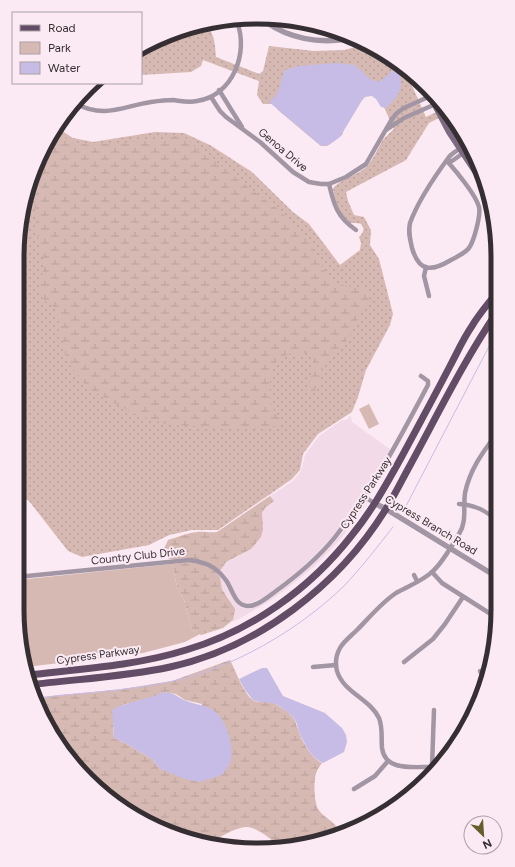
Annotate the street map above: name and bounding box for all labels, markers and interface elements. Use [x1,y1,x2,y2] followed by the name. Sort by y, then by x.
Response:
[12,12,142,84] legend
[48,21,76,35] text: Road
[48,41,71,55] text: Park
[48,61,80,75] text: Water
[256,126,310,174] street label: Genoa Drive
[338,454,394,532] street label: Cypress Parkway
[383,492,479,558] street label: Cypress Branch Road
[91,545,185,567] street label: Country Club Drive
[56,643,141,667] street label: Cypress Parkway
[463,815,503,855] north arrow
[480,836,494,851] text: N

